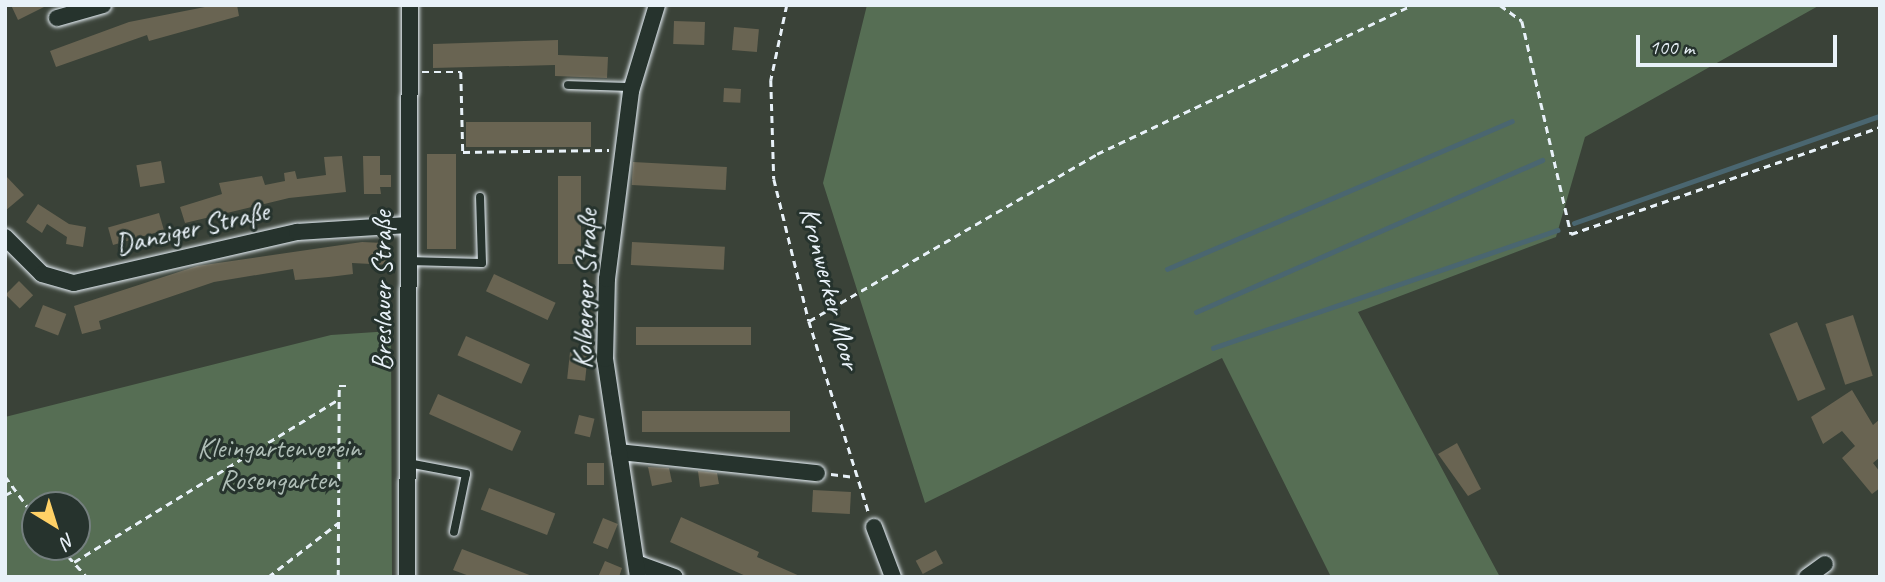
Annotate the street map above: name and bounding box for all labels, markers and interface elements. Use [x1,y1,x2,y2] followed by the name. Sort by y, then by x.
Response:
[1640,21,1841,65] scale bar
[1649,34,1694,60] text: 100 m
[112,194,272,262] street label: Danziger Straße
[792,203,868,373] street label: Kronwerker Moor
[565,208,605,370] street label: Kolberger Straße
[365,210,399,372] street label: Breslauer Straße
[197,431,361,497] park label: Kleingartenverein Rosengarten
[21,491,91,561] north arrow
[56,528,80,554] text: N

